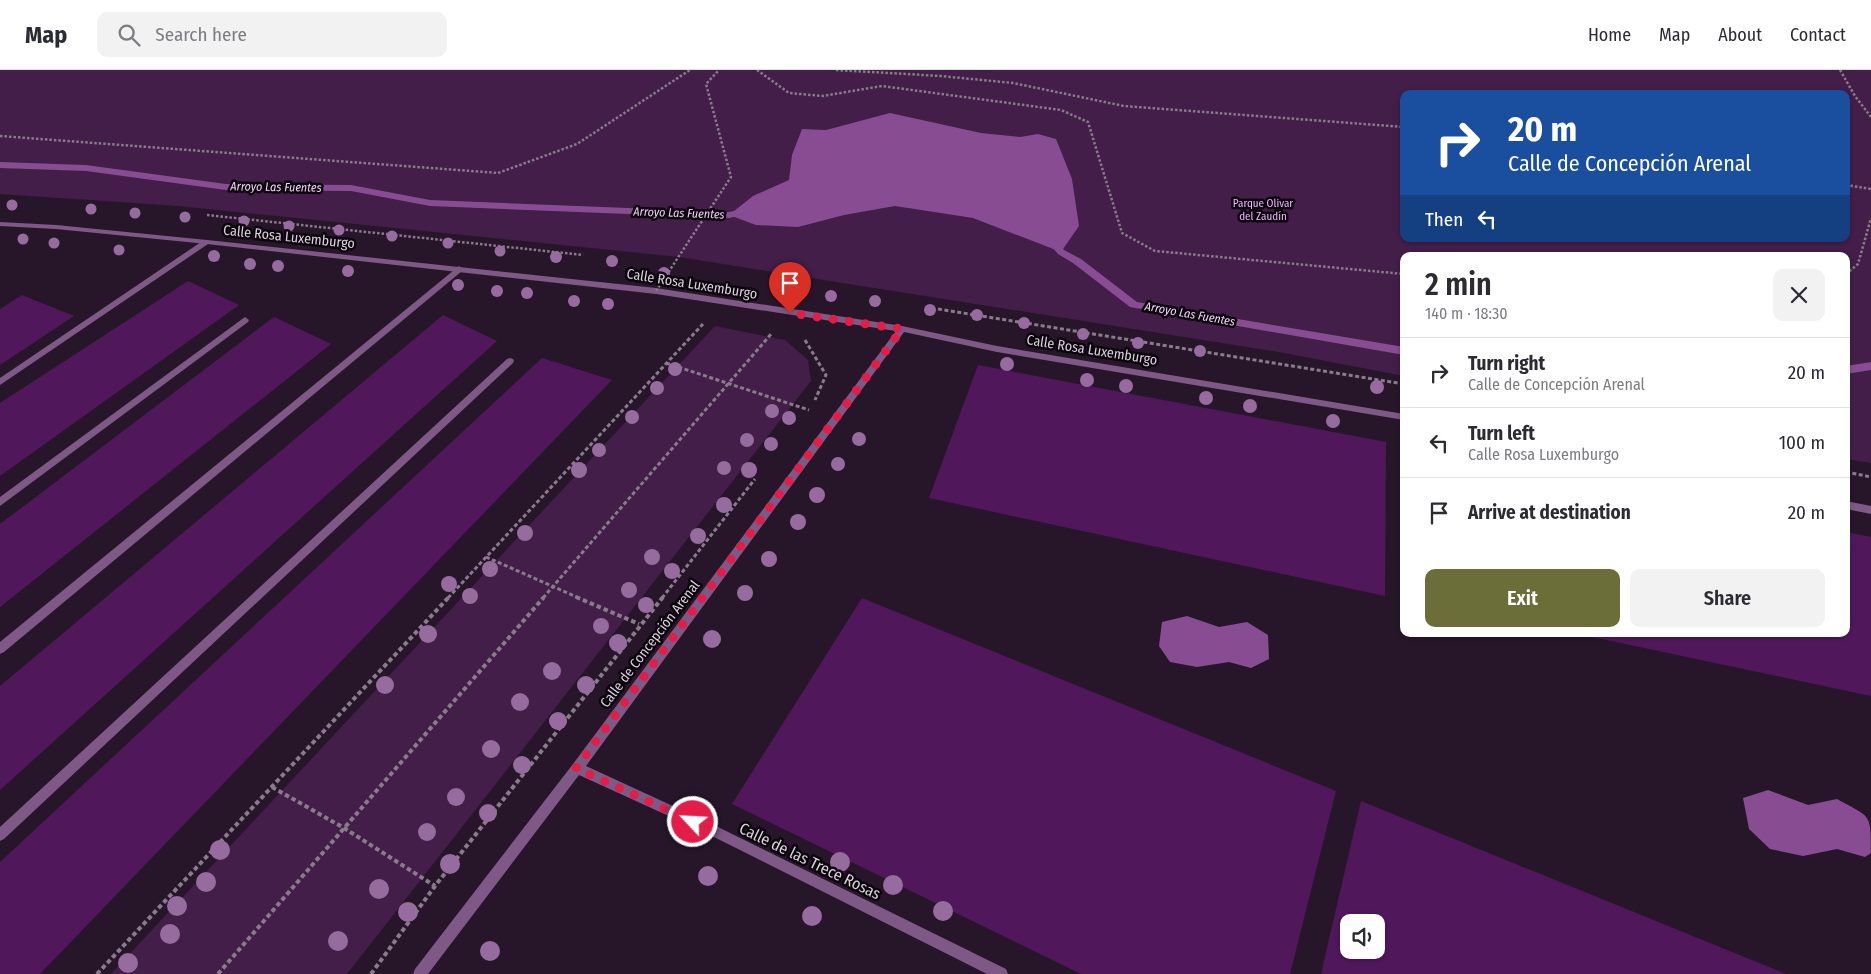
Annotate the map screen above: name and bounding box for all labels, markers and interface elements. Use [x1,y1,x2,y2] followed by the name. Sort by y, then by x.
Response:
[97,12,447,57] search box
[25,21,67,49] text: Map
[115,21,143,49] icon: search
[155,23,247,46] text: Search here
[1588,24,1631,46] text: Home
[1659,24,1690,46] text: Map
[1718,24,1762,46] text: About
[1790,24,1846,46] text: Contact
[1508,108,1577,150] text: 20 m
[1425,110,1490,175] icon: right
[1508,150,1751,177] text: Calle de Concepción Arenal
[229,179,322,195] water label: Arroyo Las Fuentes
[1233,197,1293,223] park label: Parque Olivar del Zaudín
[632,204,725,222] water label: Arroyo Las Fuentes
[1473,205,1501,233] icon: left
[1425,208,1463,231] text: Then
[222,222,356,252] street label: Calle Rosa Luxemburgo
[769,262,811,313] pin
[625,265,759,303] street label: Calle Rosa Luxemburgo
[1425,267,1492,303] text: 2 min
[776,269,804,297] icon: arrive
[1773,269,1825,321] button: close
[1143,299,1236,329] water label: Arroyo Las Fuentes
[1425,304,1508,323] text: 140 m · 18:30
[1025,331,1159,369] street label: Calle Rosa Luxemburgo
[1468,352,1545,375] text: Turn right
[1425,359,1453,387] icon: right
[1788,361,1825,384] text: 20 m
[1468,375,1645,394] text: Calle de Concepción Arenal
[1468,422,1535,445] text: Turn left
[1425,429,1453,457] icon: left
[1779,431,1825,454] text: 100 m
[1468,445,1619,464] text: Calle Rosa Luxemburgo
[1425,499,1453,527] icon: arrive
[1468,501,1631,524] text: Arrive at destination
[1788,501,1825,524] text: 20 m
[1425,569,1620,627] button: Exit
[1630,569,1825,627] button: Share
[597,577,704,711] street label: Calle de Concepción Arenal
[666,795,718,847] position arrow
[736,819,884,904] street label: Calle de las Trece Rosas
[1340,914,1385,959] map controls
[1340,914,1385,959] button: sound

